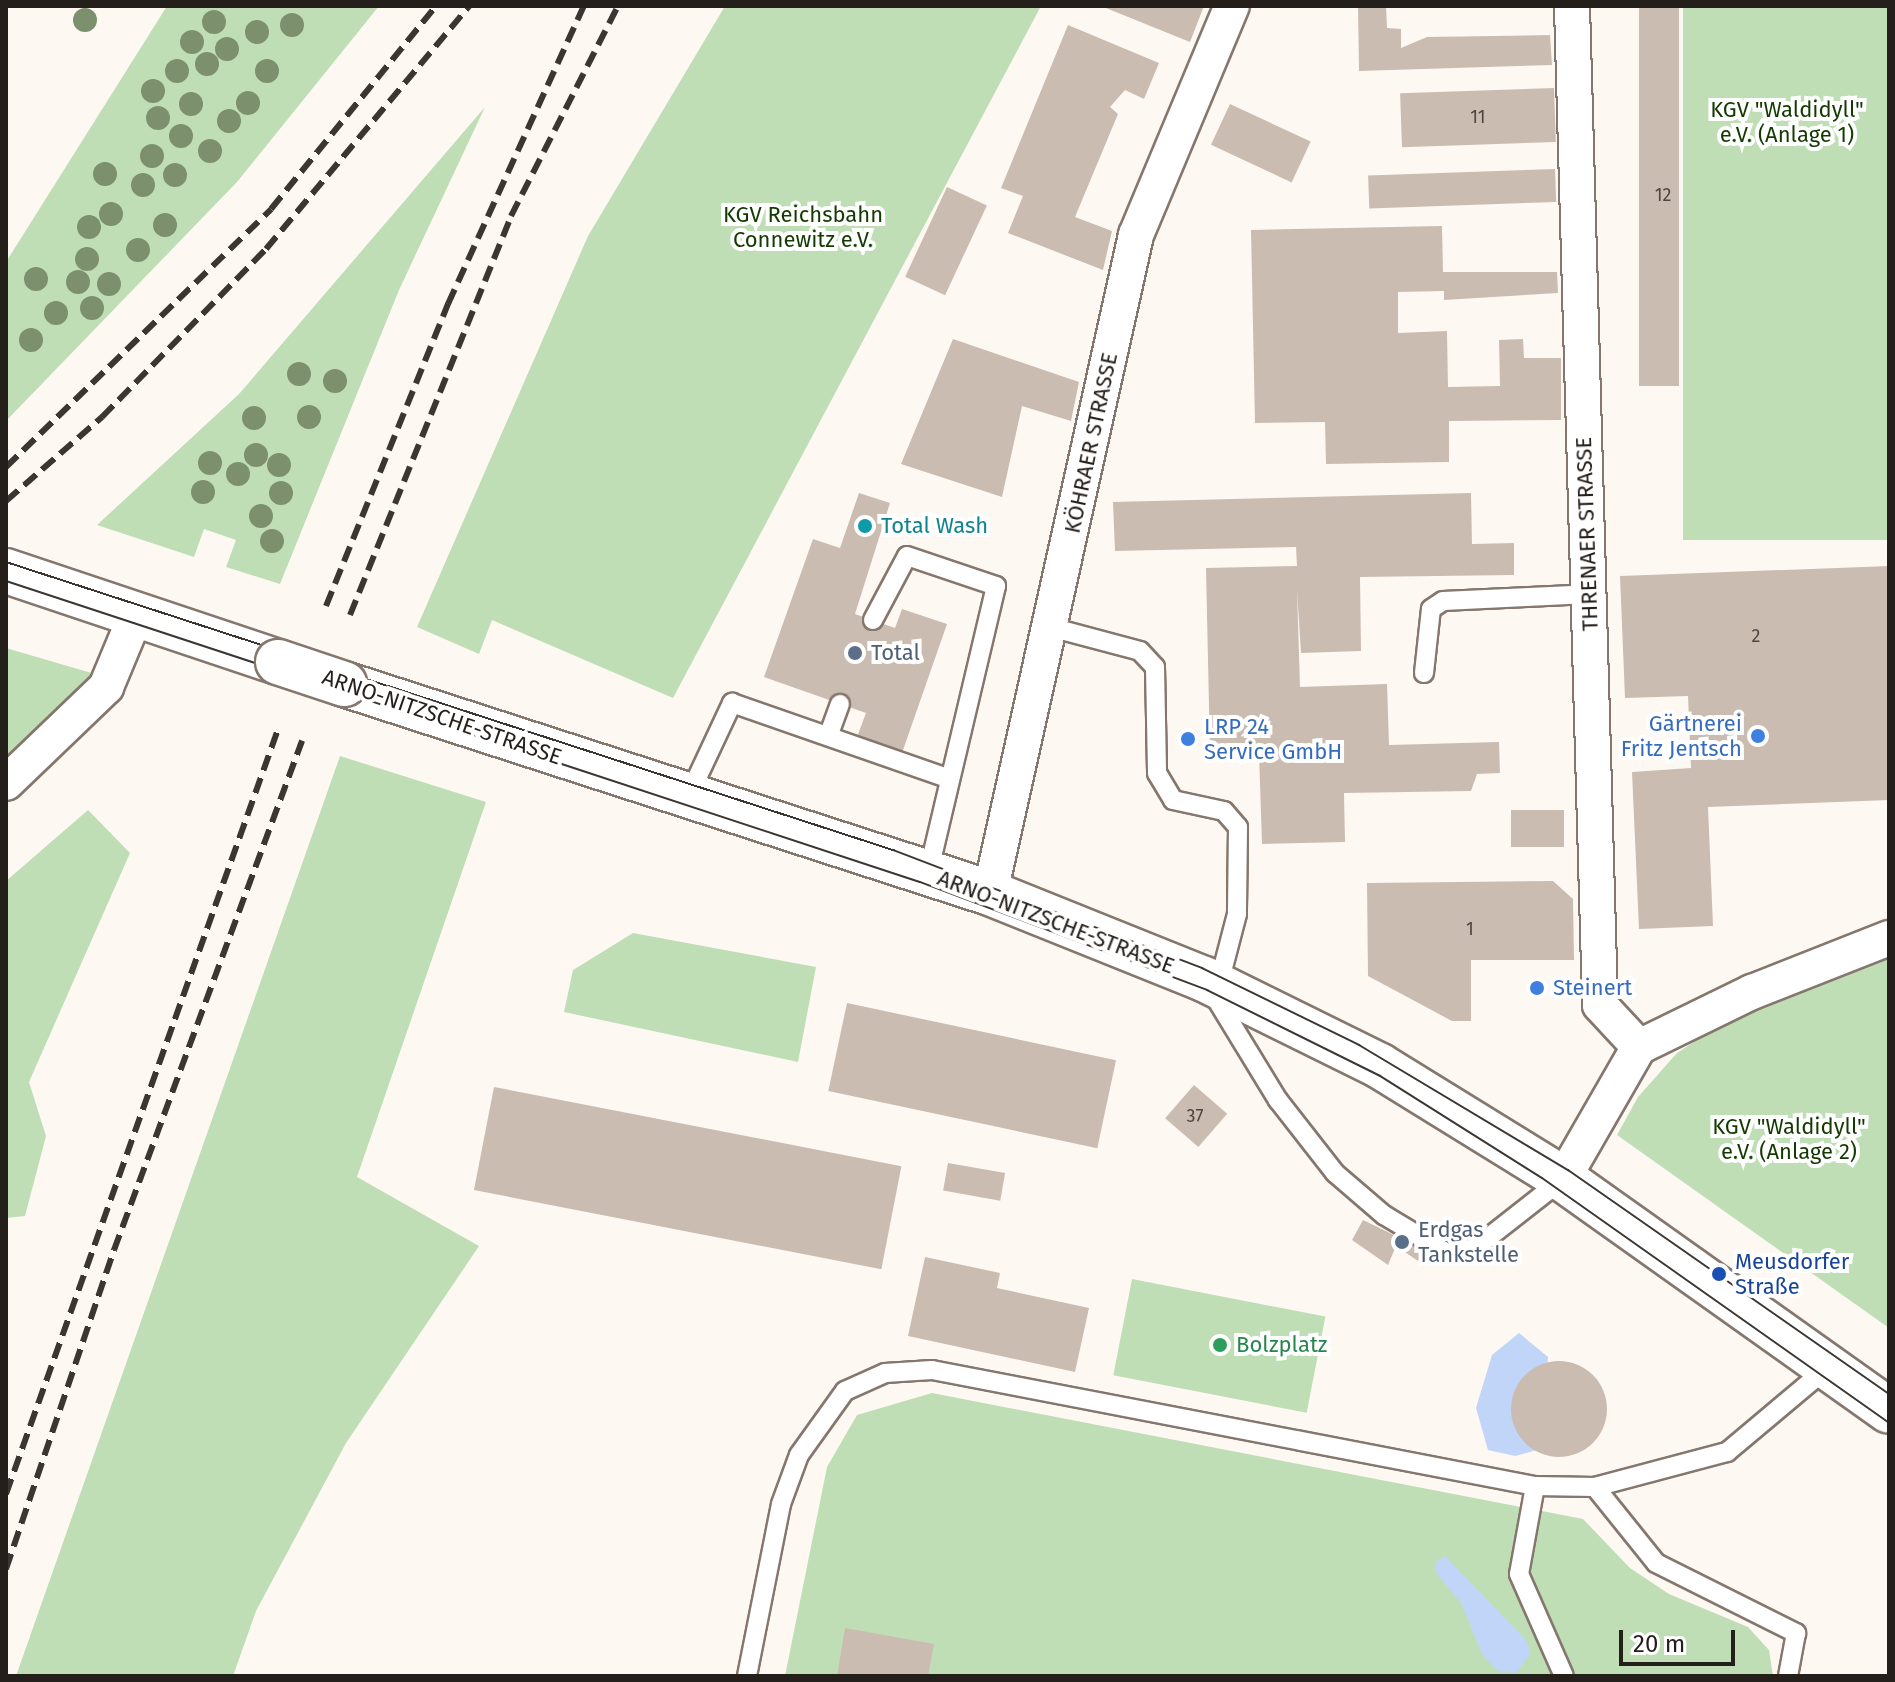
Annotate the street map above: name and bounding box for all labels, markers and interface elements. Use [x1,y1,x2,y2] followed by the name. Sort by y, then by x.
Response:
[1710,96,1864,148] park label: KGV "Waldidyll" e.V. (Anlage 1)
[1470,106,1486,128] house number: 11
[1655,184,1671,206] house number: 12
[723,201,883,252] park label: KGV Reichsbahn Connewitz e.V.
[1059,350,1123,536] street label: KÖHRAER STRASSE
[1570,436,1604,632] street label: THRENAER STRASSE
[881,513,988,539] place label: Total Wash
[856,517,874,535] marker: Total Wash
[1752,625,1760,647] house number: 2
[871,640,920,666] place label: Total
[846,644,864,662] marker: Total
[319,664,565,770] street label: ARNO-NITZSCHE-STRASSE
[1621,710,1742,762] place label: Gärtnerei Fritz Jentsch
[1204,713,1342,764] place label: LRP 24 Service GmbH
[1749,727,1767,745] marker: Gärtnerei Fritz Jentsch
[1179,730,1197,748] marker: LRP 24 Service GmbH
[934,865,1178,979] street label: ARNO-NITZSCHE-STRASSE
[1466,918,1474,940] house number: 1
[1553,975,1632,1001] place label: Steinert
[1528,979,1546,997] marker: Steinert
[1187,1105,1203,1127] house number: 37
[1712,1113,1866,1164] park label: KGV "Waldidyll" e.V. (Anlage 2)
[1418,1216,1519,1268] place label: Erdgas Tankstelle
[1393,1233,1411,1251] marker: Erdgas Tankstelle
[1735,1248,1849,1300] place label: Meusdorfer Straße
[1710,1265,1728,1283] marker: Meusdorfer Straße
[1236,1332,1327,1358] place label: Bolzplatz
[1211,1336,1229,1354] marker: Bolzplatz
[1623,1614,1739,1664] scale bar
[1633,1630,1685,1658] text: 20 m

